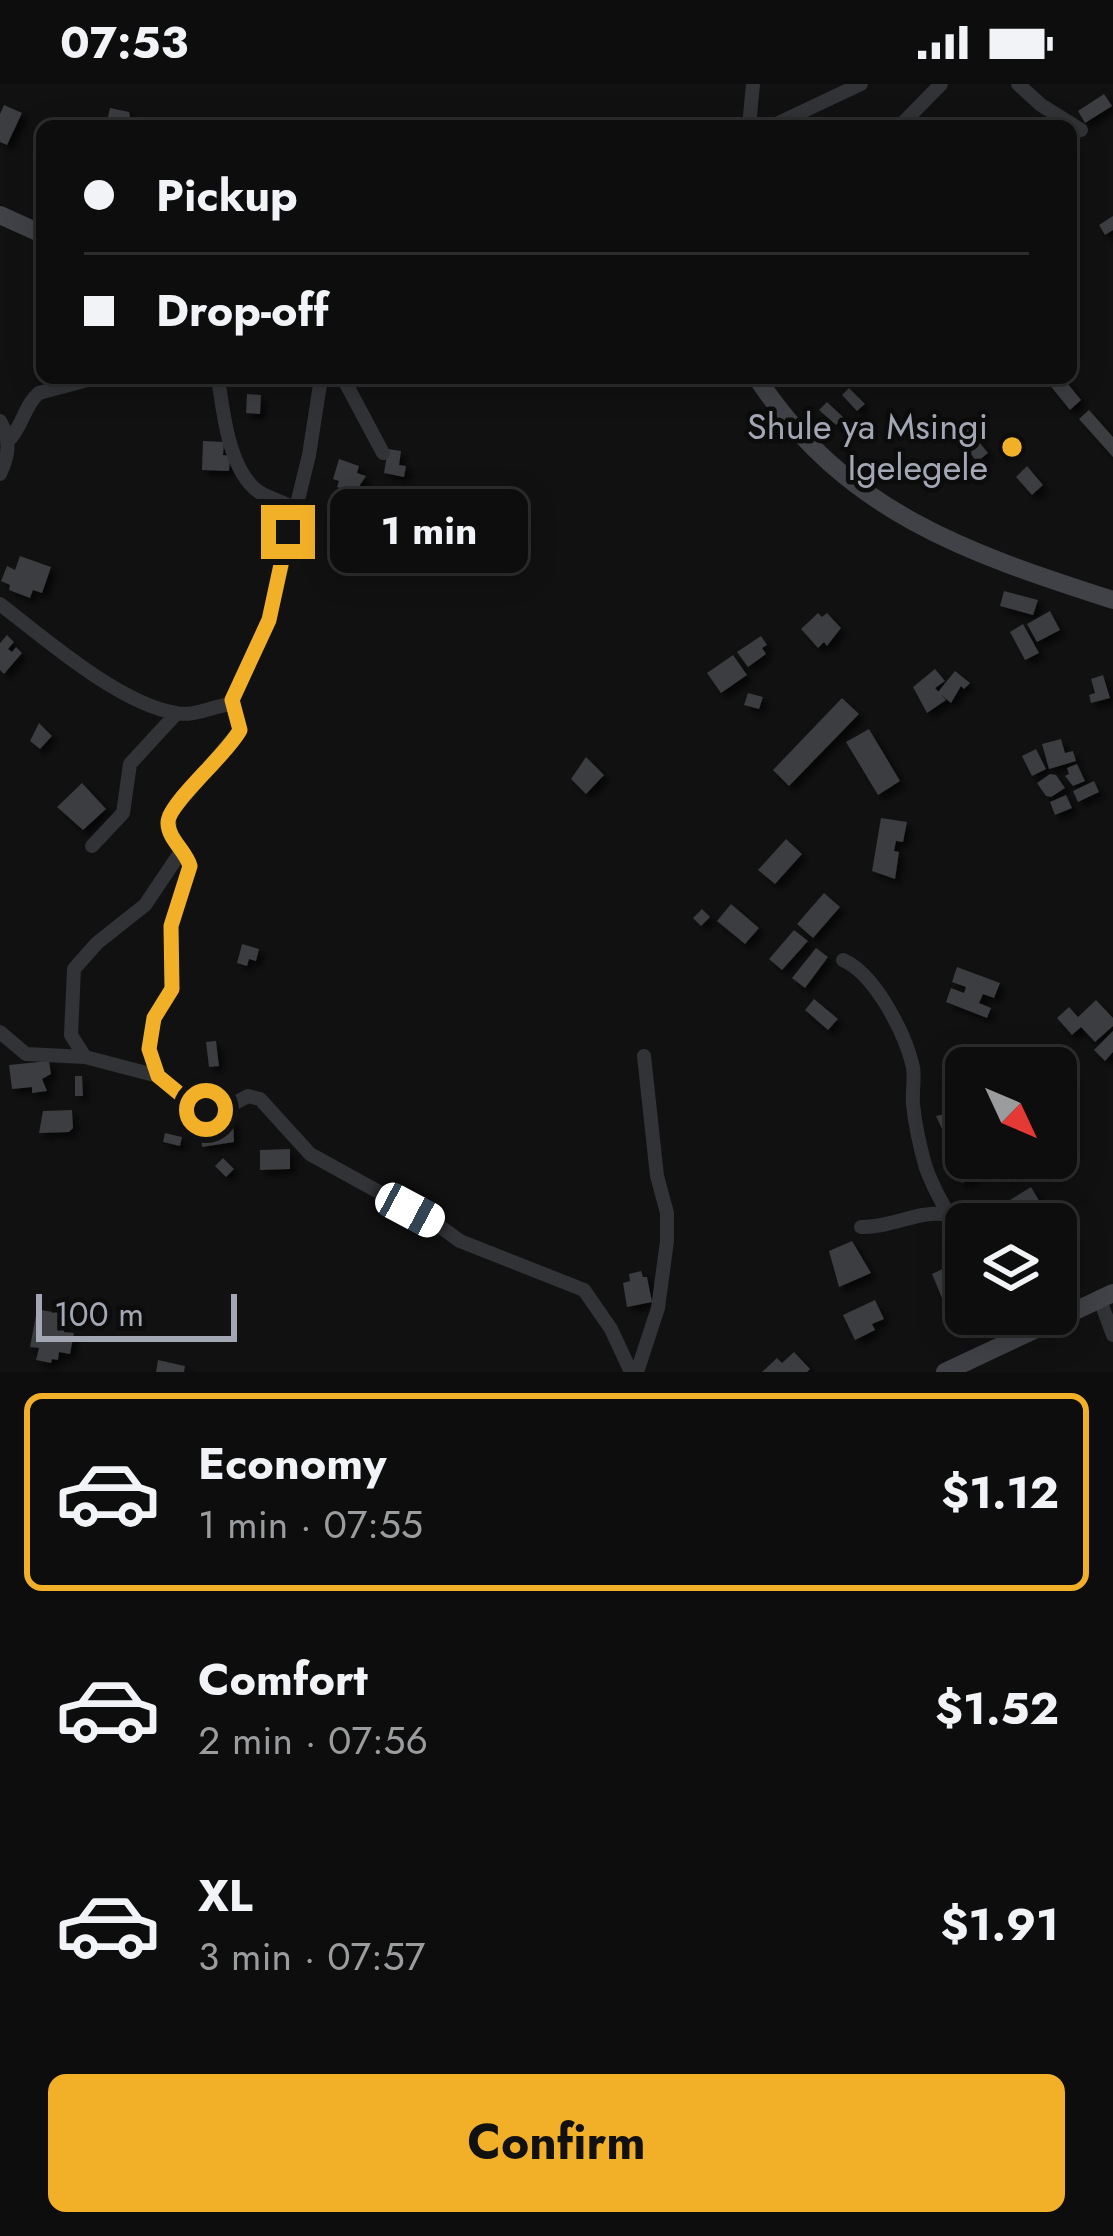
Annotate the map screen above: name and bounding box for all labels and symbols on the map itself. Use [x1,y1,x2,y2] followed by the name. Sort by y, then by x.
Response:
[747,400,988,493] place label: Shule ya Msingi Igelegele
[999,434,1025,460] marker: Shule ya Msingi Igelegele
[330,490,528,574] callout: 1 min
[261,505,315,559] route end
[945,1047,1077,1179] north arrow
[179,1083,233,1137] route start
[370,1177,450,1243] car
[36,1288,237,1341] scale bar

